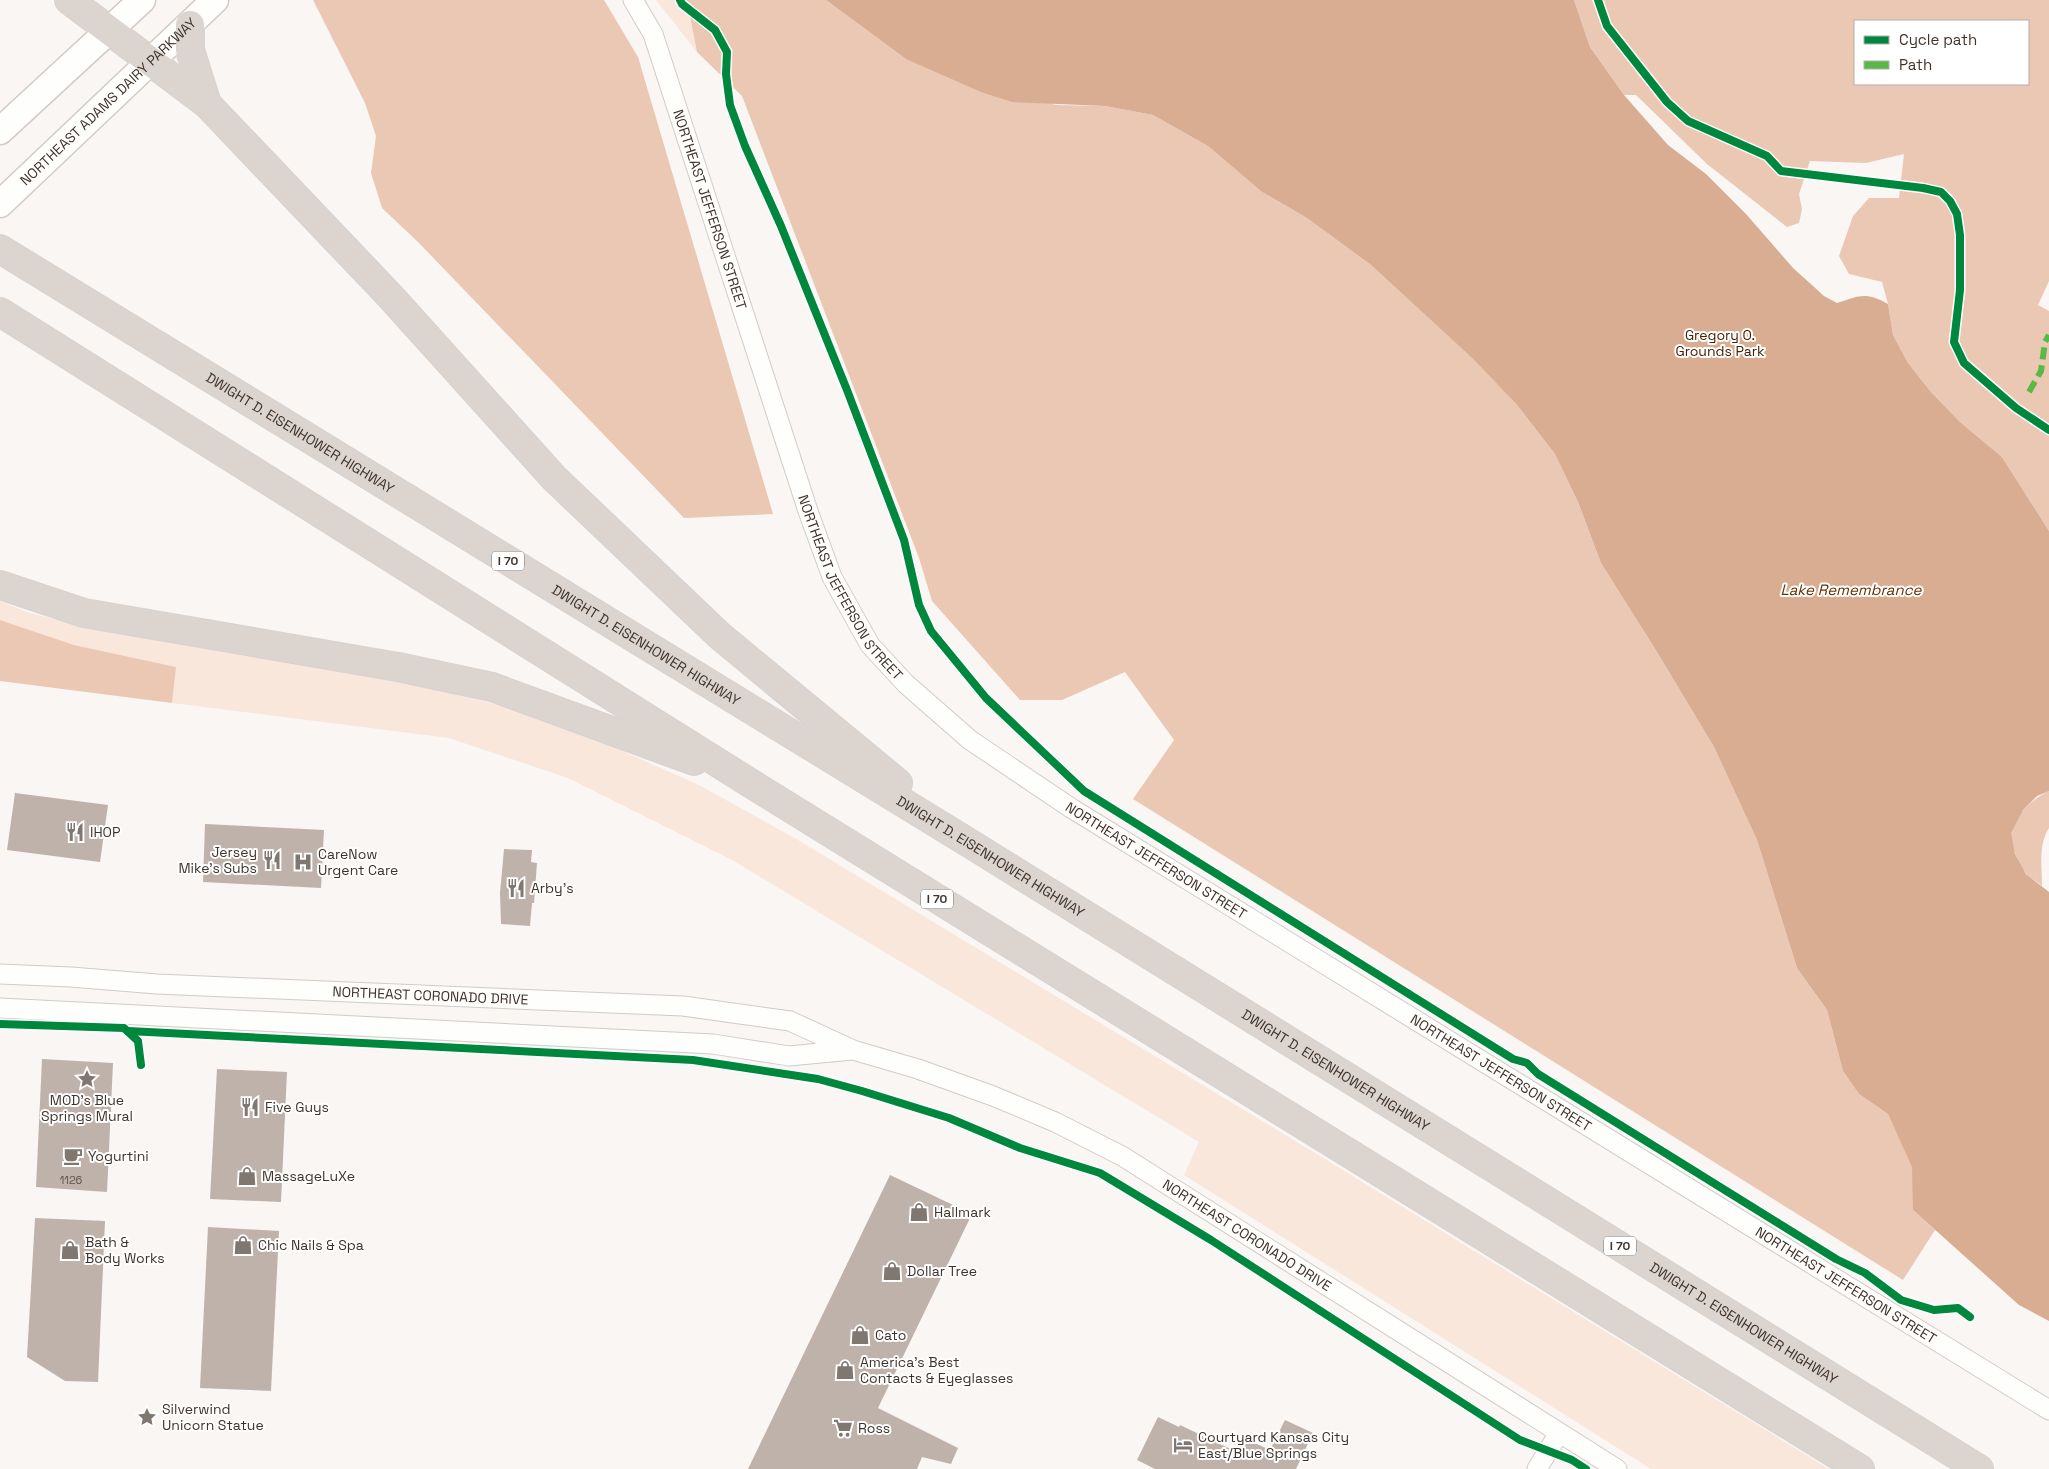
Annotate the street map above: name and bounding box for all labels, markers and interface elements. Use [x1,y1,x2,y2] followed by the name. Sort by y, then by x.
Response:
[16,13,200,189] street label: NORTHEAST ADAMS DAIRY PARKWAY
[1854,20,2029,85] legend
[1899,30,1977,49] text: Cycle path
[1899,55,1932,74] text: Path
[669,107,751,312] street label: NORTHEAST JEFFERSON STREET
[1675,326,1765,360] park label: Gregory O. Grounds Park
[203,368,398,498] street label: DWIGHT D. EISENHOWER HIGHWAY
[794,492,907,684] street label: NORTHEAST JEFFERSON STREET
[492,552,524,570] road number: I 70
[1781,580,1923,599] water label: Lake Remembrance
[549,581,744,710] street label: DWIGHT D. EISENHOWER HIGHWAY
[893,792,1088,922] street label: DWIGHT D. EISENHOWER HIGHWAY
[1062,798,1250,923] street label: NORTHEAST JEFFERSON STREET
[64,821,86,843] restaurant icon: IHOP
[90,823,120,841] place label: IHOP
[178,843,257,877] place label: Jersey Mike's Subs
[318,845,398,879] place label: CareNow Urgent Care
[261,849,283,871] restaurant icon: Jersey Mike's Subs
[292,851,314,873] hospital icon: CareNow Urgent Care
[505,877,527,899] restaurant icon: Arby's
[531,879,574,897] place label: Arby's
[921,890,953,909] road number: I 70
[332,982,529,1009] street label: NORTHEAST CORONADO DRIVE
[1238,1005,1433,1136] street label: DWIGHT D. EISENHOWER HIGHWAY
[1407,1010,1595,1135] street label: NORTHEAST JEFFERSON STREET
[76,1068,98,1090] place icon: MOD's Blue Springs Mural
[41,1091,133,1125] place label: MOD's Blue Springs Mural
[239,1096,261,1118] restaurant icon: Five Guys
[265,1098,329,1116] place label: Five Guys
[62,1145,84,1167] cafe icon: Yogurtini
[88,1147,149,1165] place label: Yogurtini
[236,1165,258,1187] shop icon: MassageLuXe
[262,1167,355,1185] place label: MassageLuXe
[60,1173,83,1187] house number: 1126
[1159,1175,1335,1295] street label: NORTHEAST CORONADO DRIVE
[908,1201,930,1223] shop icon: Hallmark
[934,1203,991,1221] place label: Hallmark
[1752,1222,1940,1348] street label: NORTHEAST JEFFERSON STREET
[85,1233,165,1267] place label: Bath & Body Works
[232,1234,254,1256] shop icon: Chic Nails & Spa
[258,1236,364,1254] place label: Chic Nails & Spa
[1604,1236,1636,1256] road number: I 70
[59,1239,81,1261] shop icon: Bath & Body Works
[1646,1258,1841,1388] street label: DWIGHT D. EISENHOWER HIGHWAY
[881,1260,903,1282] shop icon: Dollar Tree
[907,1262,977,1280] place label: Dollar Tree
[849,1324,871,1346] shop icon: Cato
[875,1326,906,1344] place label: Cato
[860,1353,1013,1387] place label: America's Best Contacts & Eyeglasses
[834,1359,856,1381] shop icon: America's Best Contacts & Eyeglasses
[162,1400,264,1434] place label: Silverwind Unicorn Statue
[136,1406,158,1428] place icon: Silverwind Unicorn Statue
[832,1417,854,1439] supermarket icon: Ross
[858,1419,890,1437] place label: Ross
[1198,1428,1349,1462] place label: Courtyard Kansas City East/Blue Springs
[1172,1434,1194,1456] hotel icon: Courtyard Kansas City East/Blue Springs

